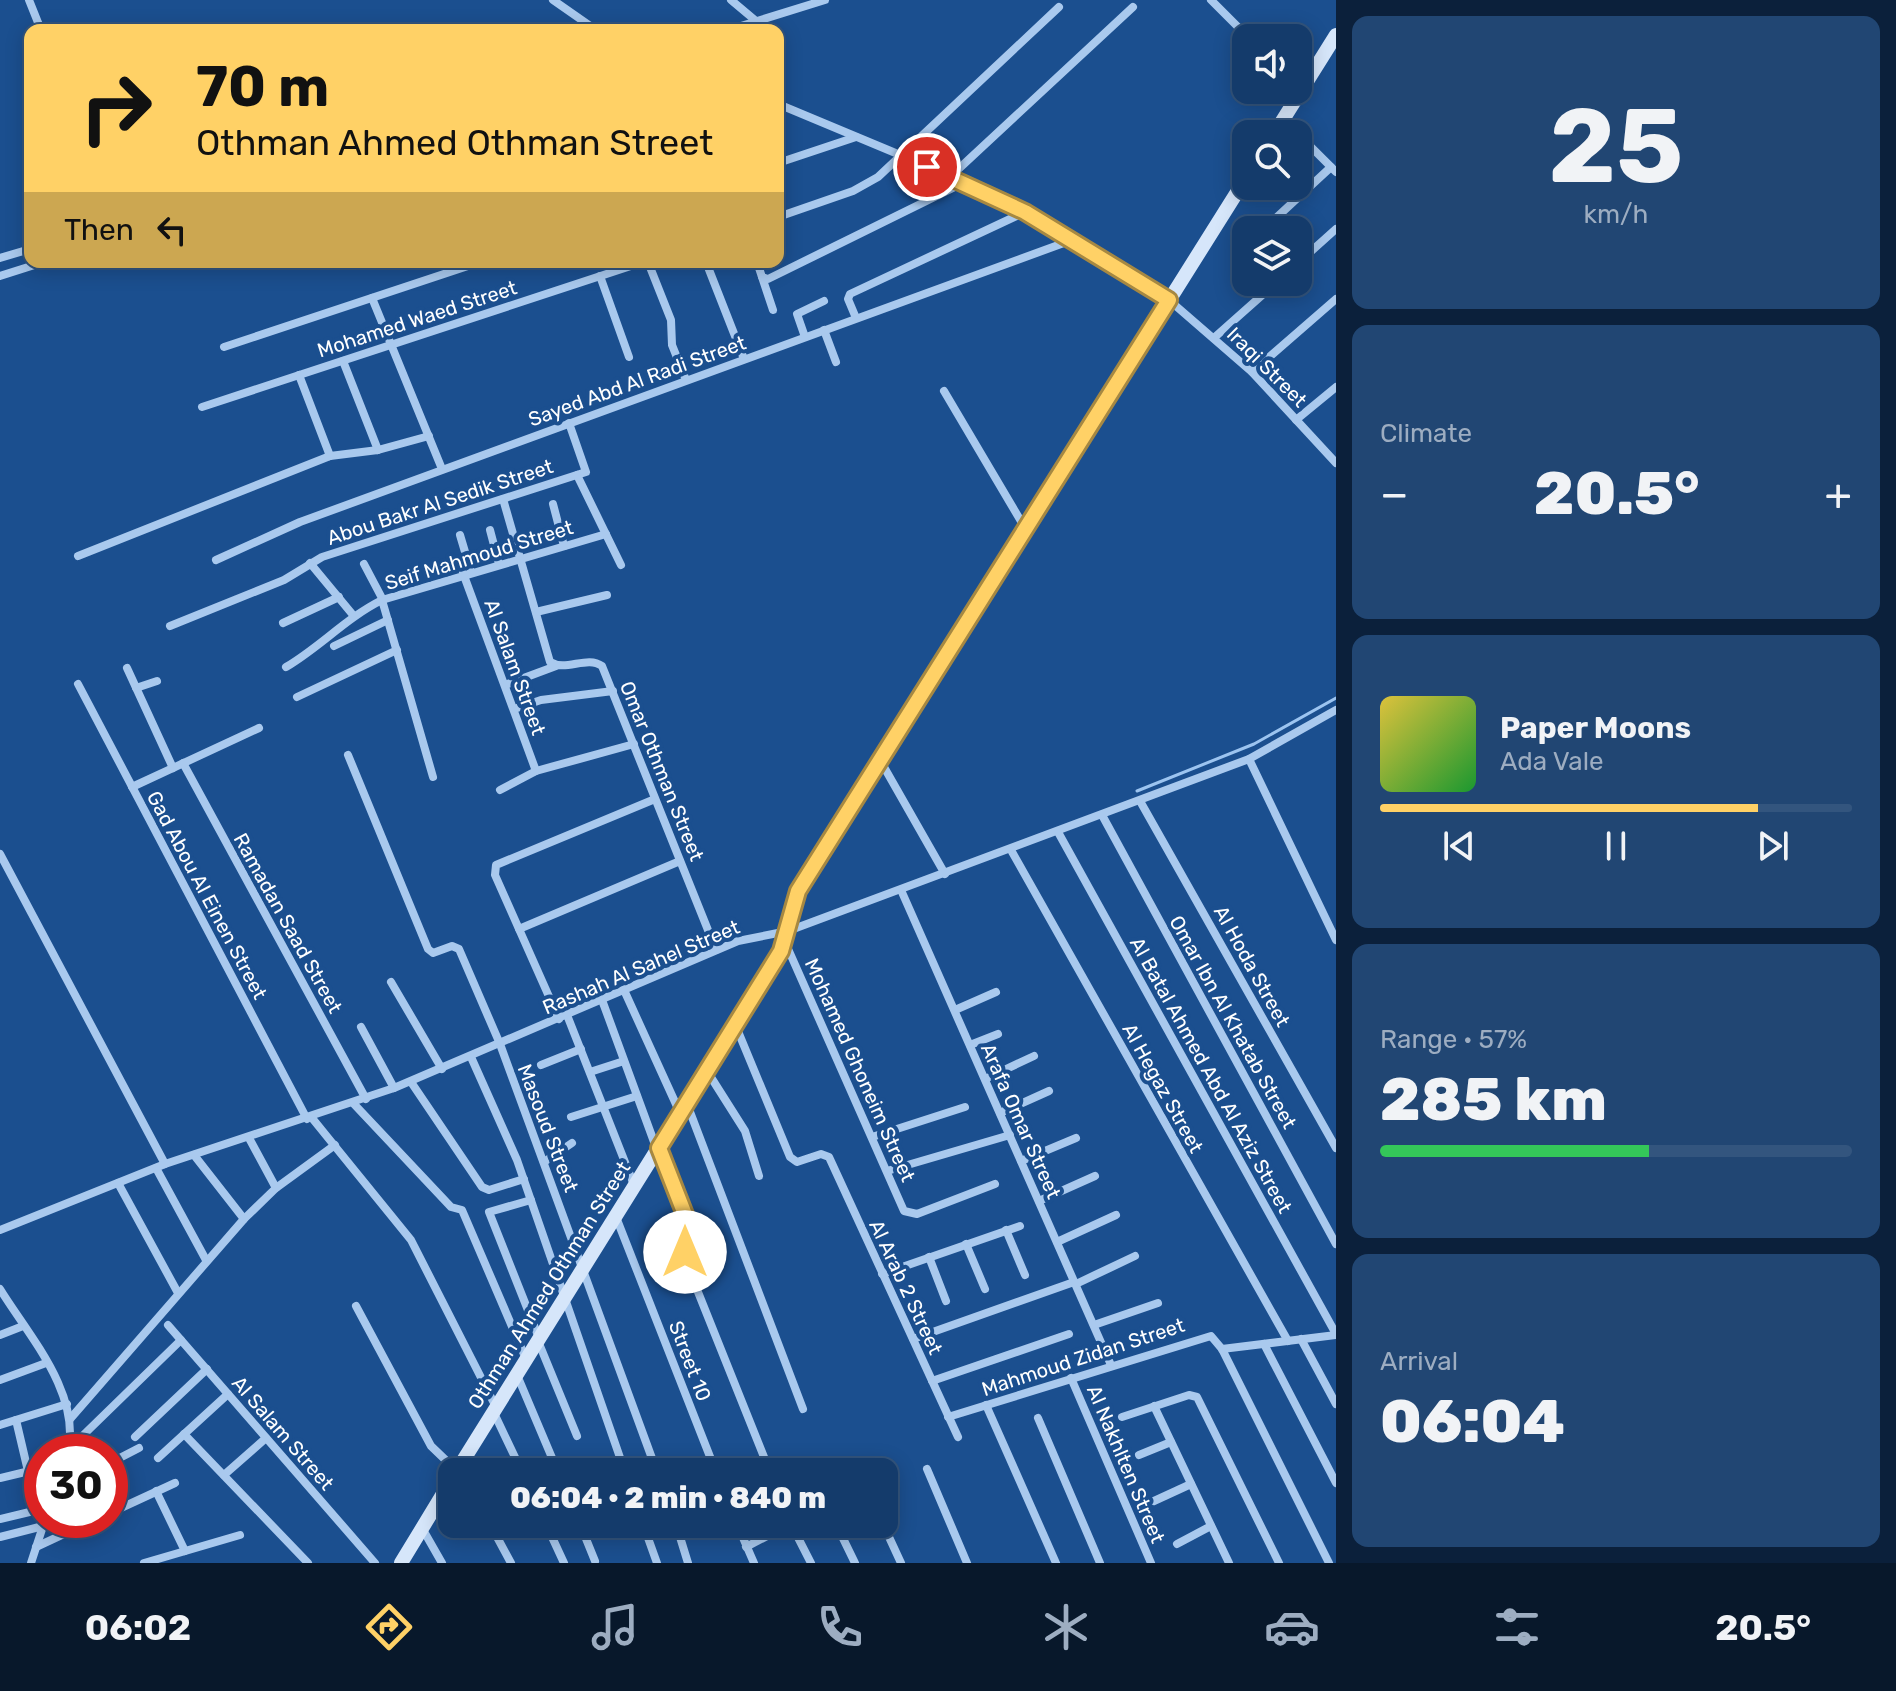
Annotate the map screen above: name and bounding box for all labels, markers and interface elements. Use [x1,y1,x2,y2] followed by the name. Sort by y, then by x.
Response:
[1232,24,1312,296] map controls
[1232,24,1312,104] button: sound
[196,54,329,120] text: 70 m
[64,56,168,160] icon: right
[1549,85,1683,208] text: 25
[1232,120,1312,200] button: search
[196,121,713,164] text: Othman Ahmed Othman Street
[893,133,961,201] pin
[905,145,949,189] icon: arrive
[1584,199,1648,230] text: km/h
[150,208,194,252] icon: left
[64,212,134,248] text: Then
[1232,216,1312,296] button: layers
[314,275,520,363] street label: Mohamed Waed Street
[1222,322,1312,412] street label: Iraqi Street
[525,330,749,432] street label: Sayed Abd Al Radi Street
[1380,418,1472,449] text: Climate
[324,454,556,550] street label: Abou Bakr Al Sedik Street
[1534,458,1699,529] text: 20.5°
[1380,468,1409,520] text: −
[1825,468,1852,520] text: +
[382,515,576,595] street label: Seif Mahmoud Street
[479,596,551,738] street label: Al Salam Street
[615,678,709,864] street label: Omar Othman Street
[1500,710,1691,746] text: Paper Moons
[1500,746,1604,777] text: Ada Vale
[142,787,272,1003] street label: Gad Abou Al Einen Street
[1437,824,1481,868] icon: previous
[1594,824,1638,868] icon: pause
[1751,824,1795,868] icon: next
[229,829,348,1017] street label: Ramadan Saad Street
[1209,901,1295,1031] street label: Al Hoda Street
[1164,911,1302,1133] street label: Omar Ibn Al Khatab Street
[539,915,743,1019] street label: Rashah Al Sahel Street
[1125,933,1297,1217] street label: Al Batal Ahmed Abd Al Aziz Street
[800,954,920,1186] street label: Mohamed Ghoneim Street
[1117,1019,1209,1157] street label: Al Hegaz Street
[1380,1024,1527,1055] text: Range · 57%
[976,1040,1066,1203] street label: Arafa Omar Street
[513,1061,584,1196] street label: Masoud Street
[1380,1064,1607,1135] text: 285 km
[463,1157,635,1413] street label: Othman Ahmed Othman Street
[643,1210,727,1294] position arrow
[864,1216,948,1358] street label: Al Arab 2 Street
[979,1313,1188,1401] street label: Mahmoud Zidan Street
[664,1317,716,1405] street label: Street 10
[1380,1346,1458,1377] text: Arrival
[227,1371,339,1495] street label: Al Salam Street
[1082,1381,1170,1547] street label: Al Nakhlten Street
[1380,1386,1565,1457] text: 06:04
[24,1434,128,1538] speed limit sign: 30
[510,1480,826,1516] text: 06:04 · 2 min · 840 m
[361,1599,417,1655] icon: directions
[587,1599,643,1655] icon: music
[812,1599,868,1655] icon: phone
[1038,1599,1094,1655] icon: climate
[1264,1599,1320,1655] icon: car
[1489,1599,1545,1655] icon: filters
[85,1606,191,1649] text: 06:02
[1715,1606,1811,1649] text: 20.5°

